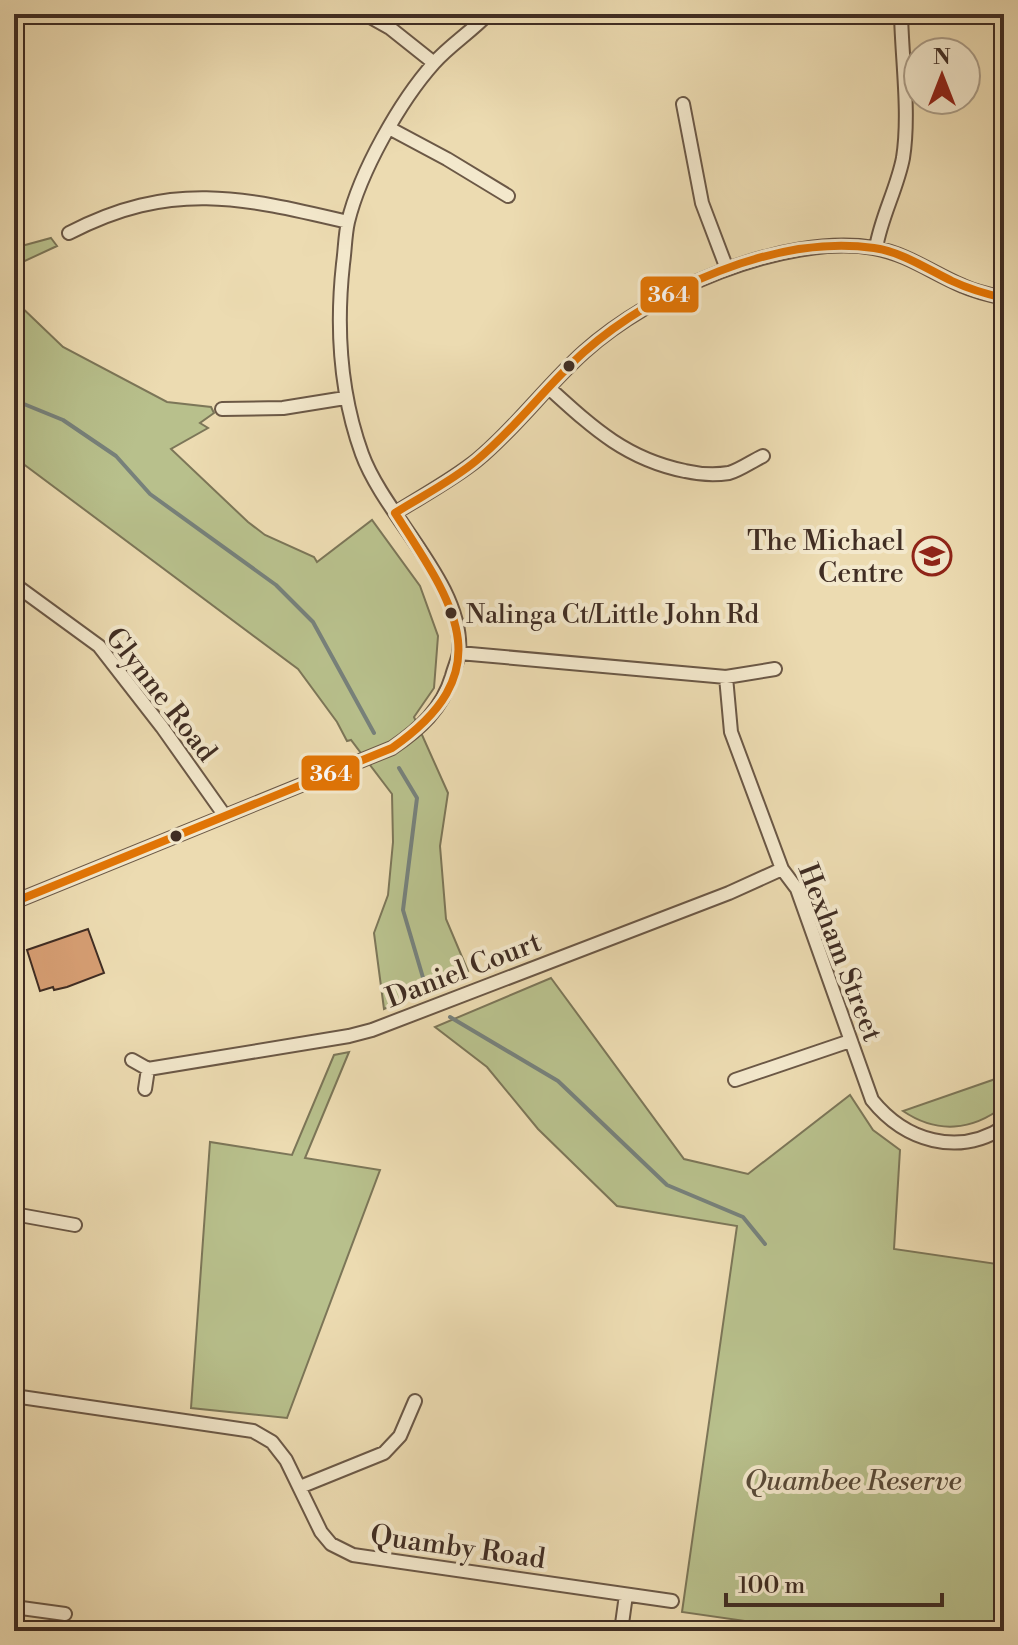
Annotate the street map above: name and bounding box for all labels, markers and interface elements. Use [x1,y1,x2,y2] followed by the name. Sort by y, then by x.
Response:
[902,36,982,116] north arrow
[933,44,951,71] text: N
[639,275,700,314] line badge: 364
[648,282,690,309] text: 364
[561,358,577,374] unlabelled marker
[747,524,904,591] place label: The Michael Centre
[911,535,953,577] school or university icon: The Michael Centre
[466,599,759,631] place label: Nalinga Ct/Little John Rd
[443,605,459,621] marker: Nalinga Ct/Little John Rd
[98,621,224,769] street label: Glynne Road
[300,754,361,792] line badge: 364
[310,761,352,788] text: 364
[168,828,184,844] unlabelled marker
[790,859,890,1047] street label: Hexham Street
[381,925,546,1016] street label: Daniel Court
[744,1464,962,1499] park label: Quambee Reserve
[368,1518,548,1577] street label: Quamby Road
[726,1557,942,1607] scale bar
[738,1571,805,1601] text: 100 m

